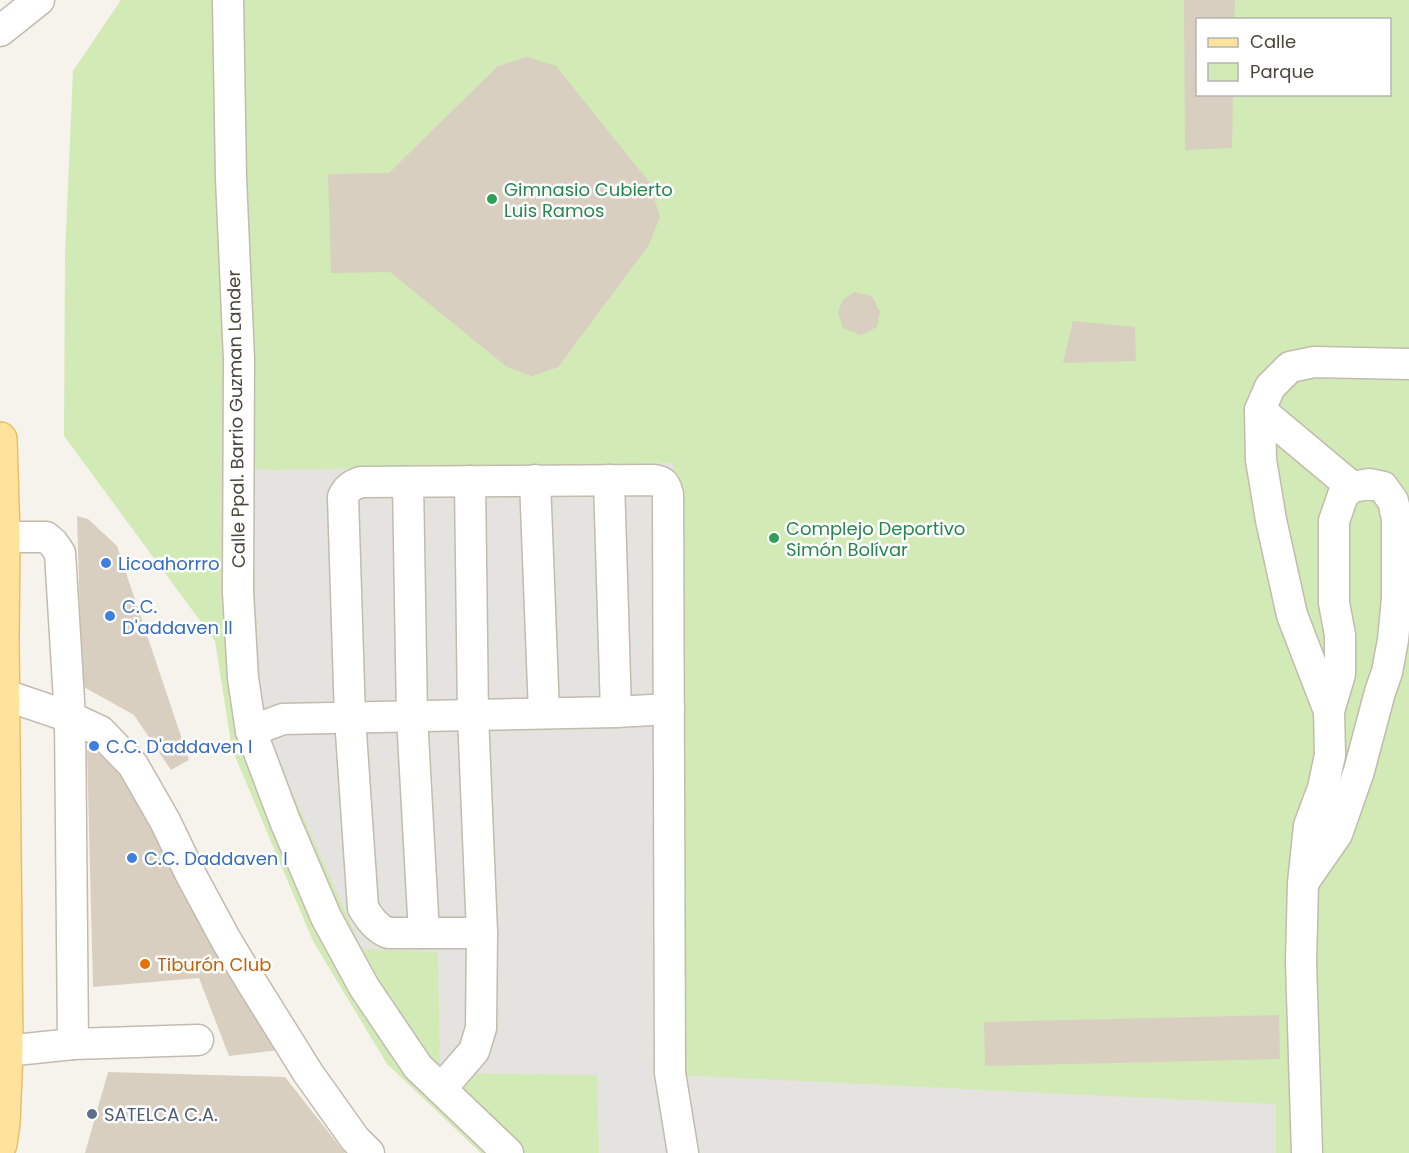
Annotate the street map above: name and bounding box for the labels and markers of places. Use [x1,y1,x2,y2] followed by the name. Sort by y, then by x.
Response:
[504,177,673,223] place label: Gimnasio Cubierto Luis Ramos
[485,192,499,206] marker: Gimnasio Cubierto Luis Ramos
[786,516,965,562] place label: Complejo Deportivo Simón Bolívar
[767,531,781,545] marker: Complejo Deportivo Simón Bolívar
[118,551,220,576] place label: Licoahorrro
[99,556,113,570] marker: Licoahorrro
[122,594,233,640] place label: C.C. D'addaven II
[103,609,117,623] marker: C.C. D'addaven II
[106,734,252,759] place label: C.C. D'addaven I
[87,739,101,753] marker: C.C. D'addaven I
[144,846,288,871] place label: C.C. Daddaven I
[125,851,139,865] marker: C.C. Daddaven I
[157,952,271,977] place label: Tiburón Club
[138,957,152,971] marker: Tiburón Club
[104,1102,218,1127] place label: SATELCA C.A.
[85,1107,99,1121] marker: SATELCA C.A.

